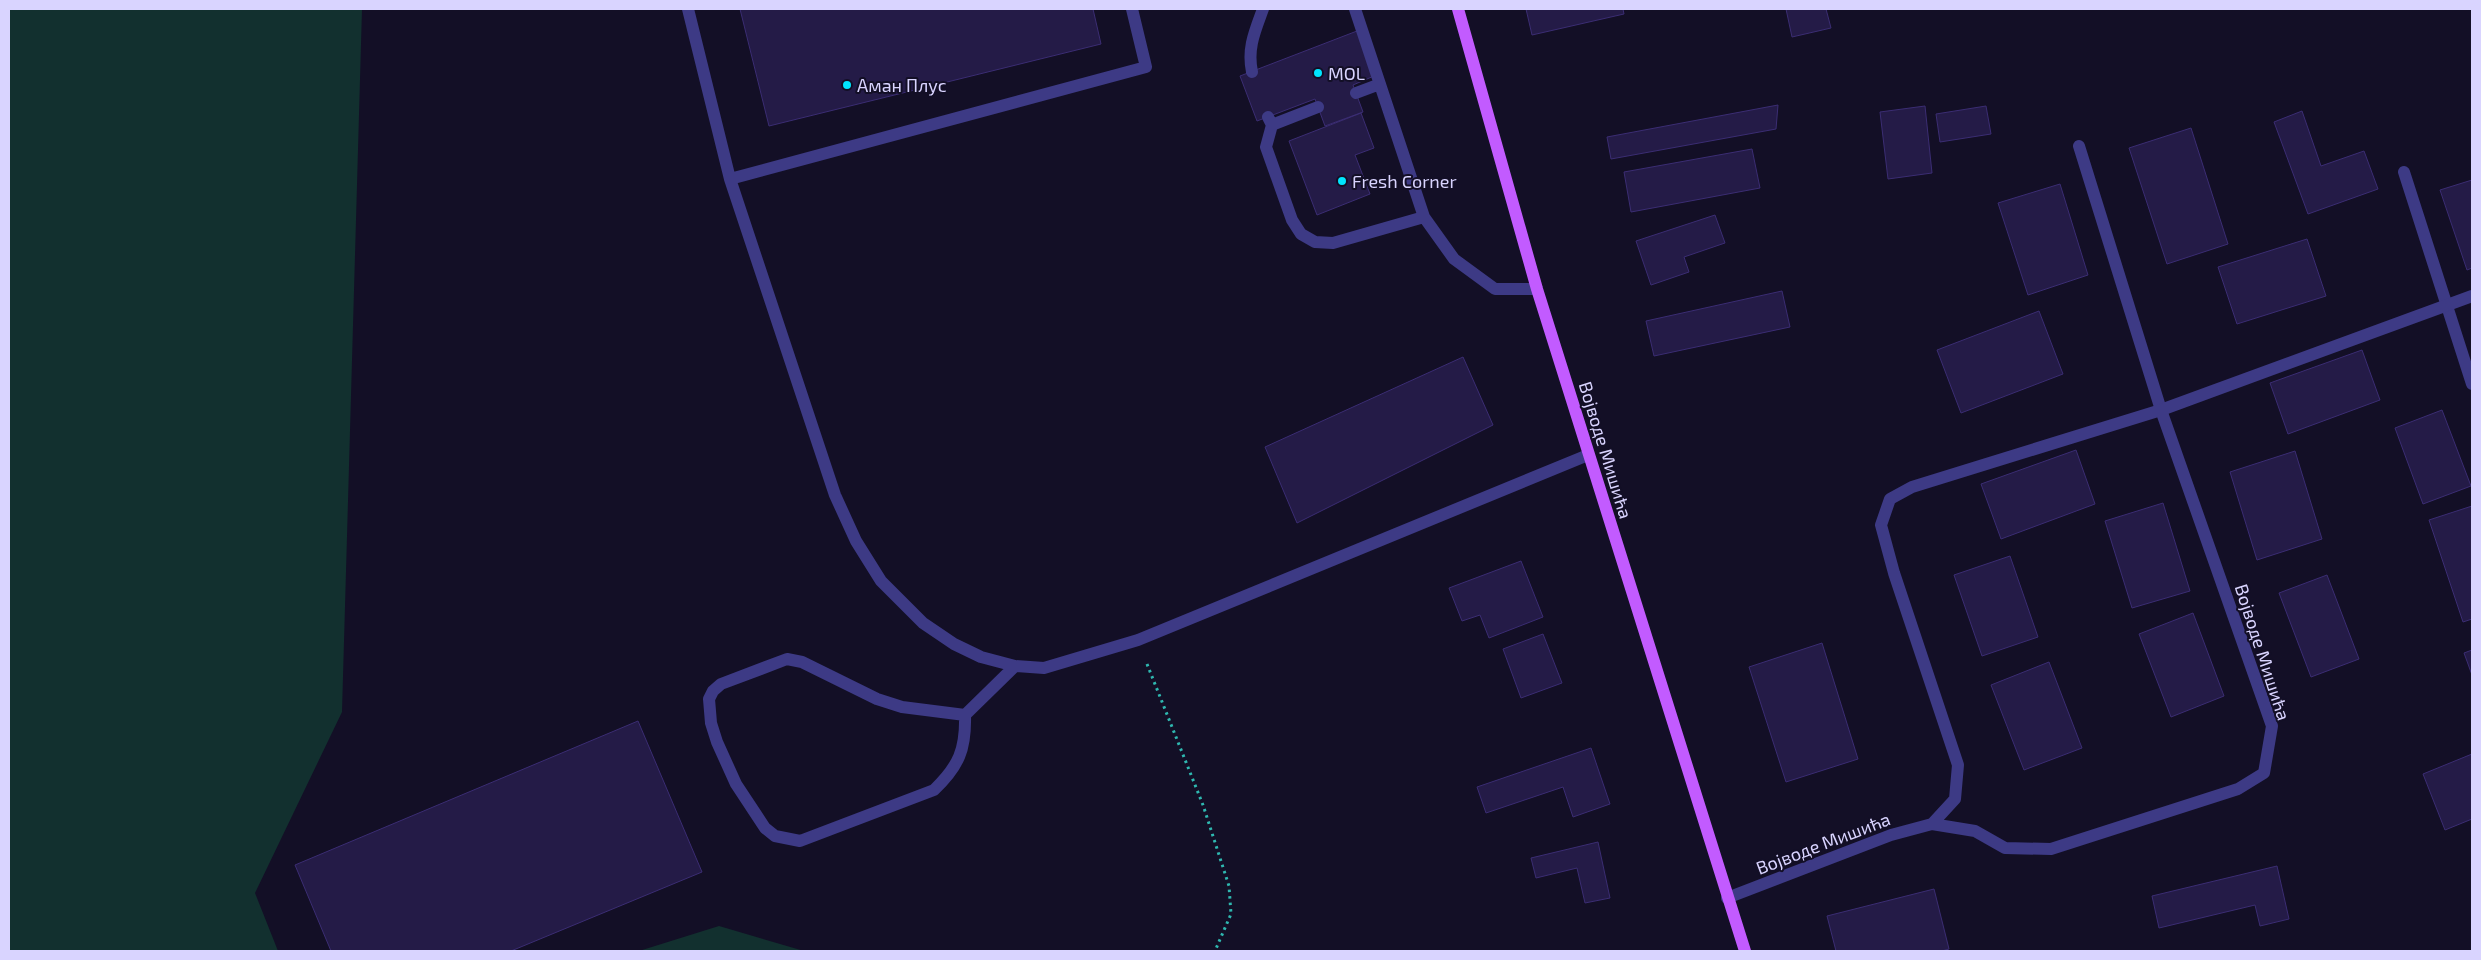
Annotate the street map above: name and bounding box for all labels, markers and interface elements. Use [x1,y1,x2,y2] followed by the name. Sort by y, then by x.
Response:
[1328,62,1365,84] place label: MOL
[1312,67,1324,79] marker: MOL
[857,74,947,96] place label: Аман Плус
[841,79,853,91] marker: Аман Плус
[1352,170,1457,192] place label: Fresh Corner
[1336,175,1348,187] marker: Fresh Corner
[1575,379,1637,521] street label: Војводе Мишића
[2231,581,2295,723] street label: Војводе Мишића
[1753,807,1893,879] street label: Војводе Мишића

